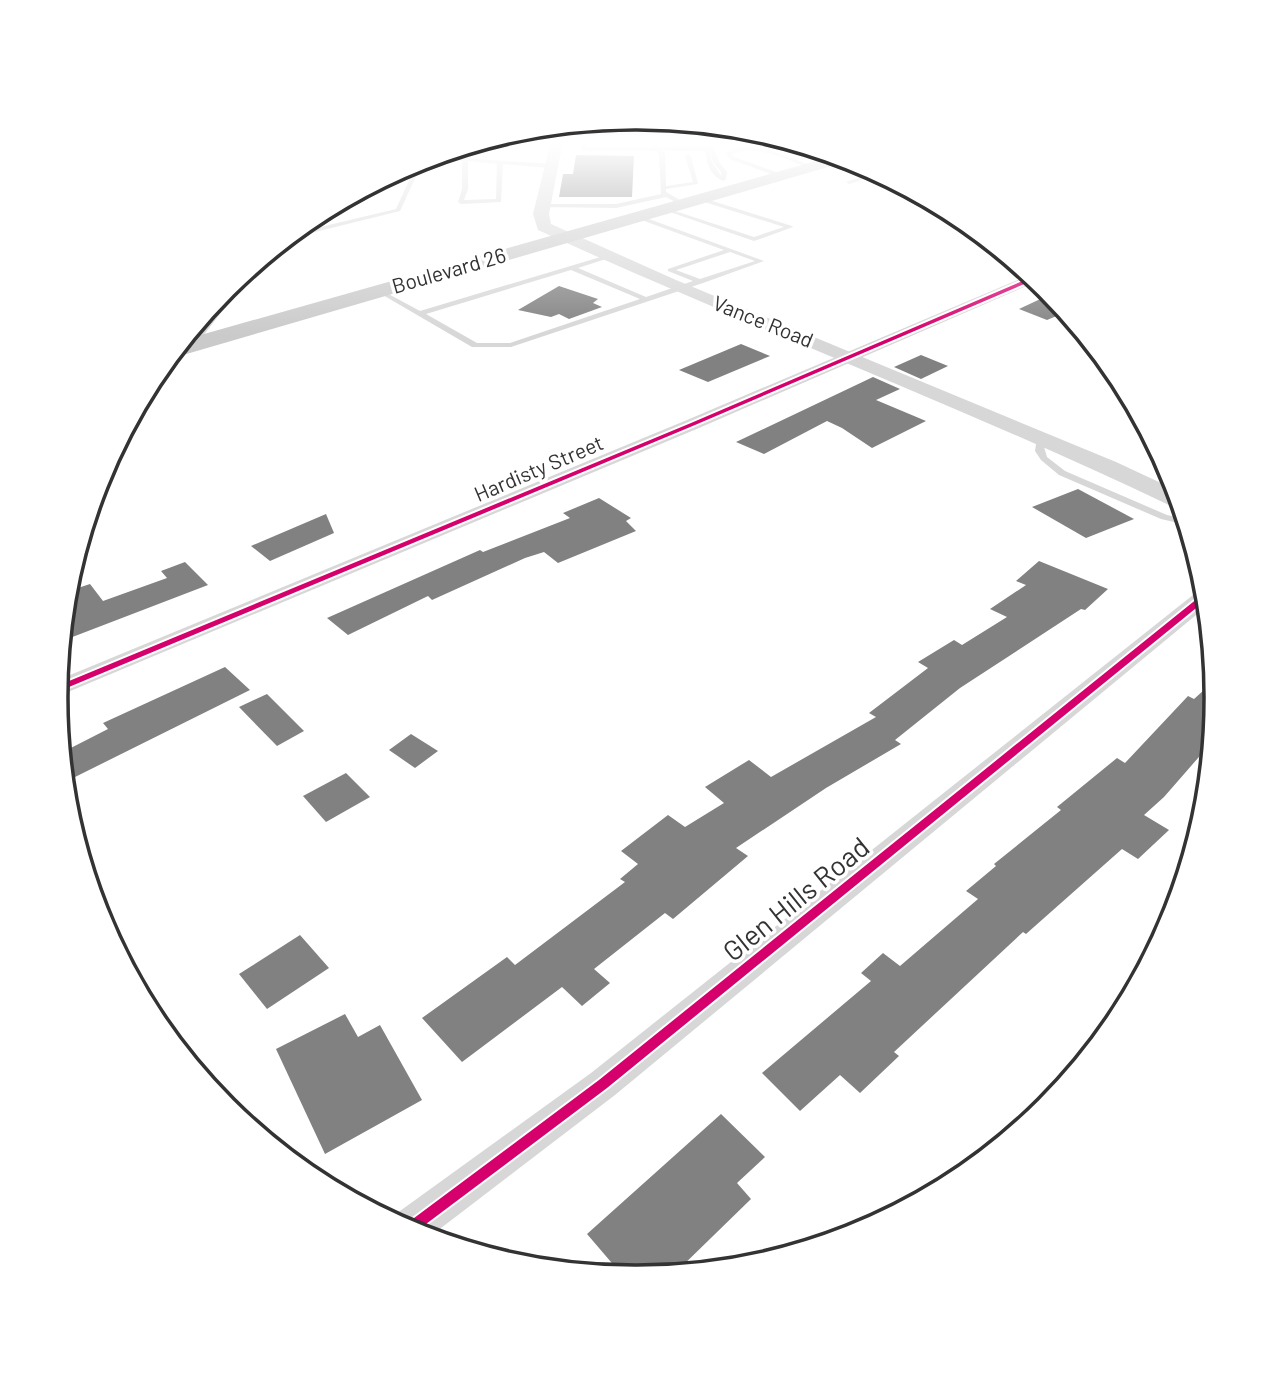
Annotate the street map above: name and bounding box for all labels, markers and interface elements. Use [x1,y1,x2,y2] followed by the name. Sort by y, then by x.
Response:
[389,241,508,298] street label: Boulevard 26
[710,289,817,352] street label: Vance Road
[470,429,607,506] street label: Hardisty Street
[715,829,875,968] street label: Glen Hills Road

